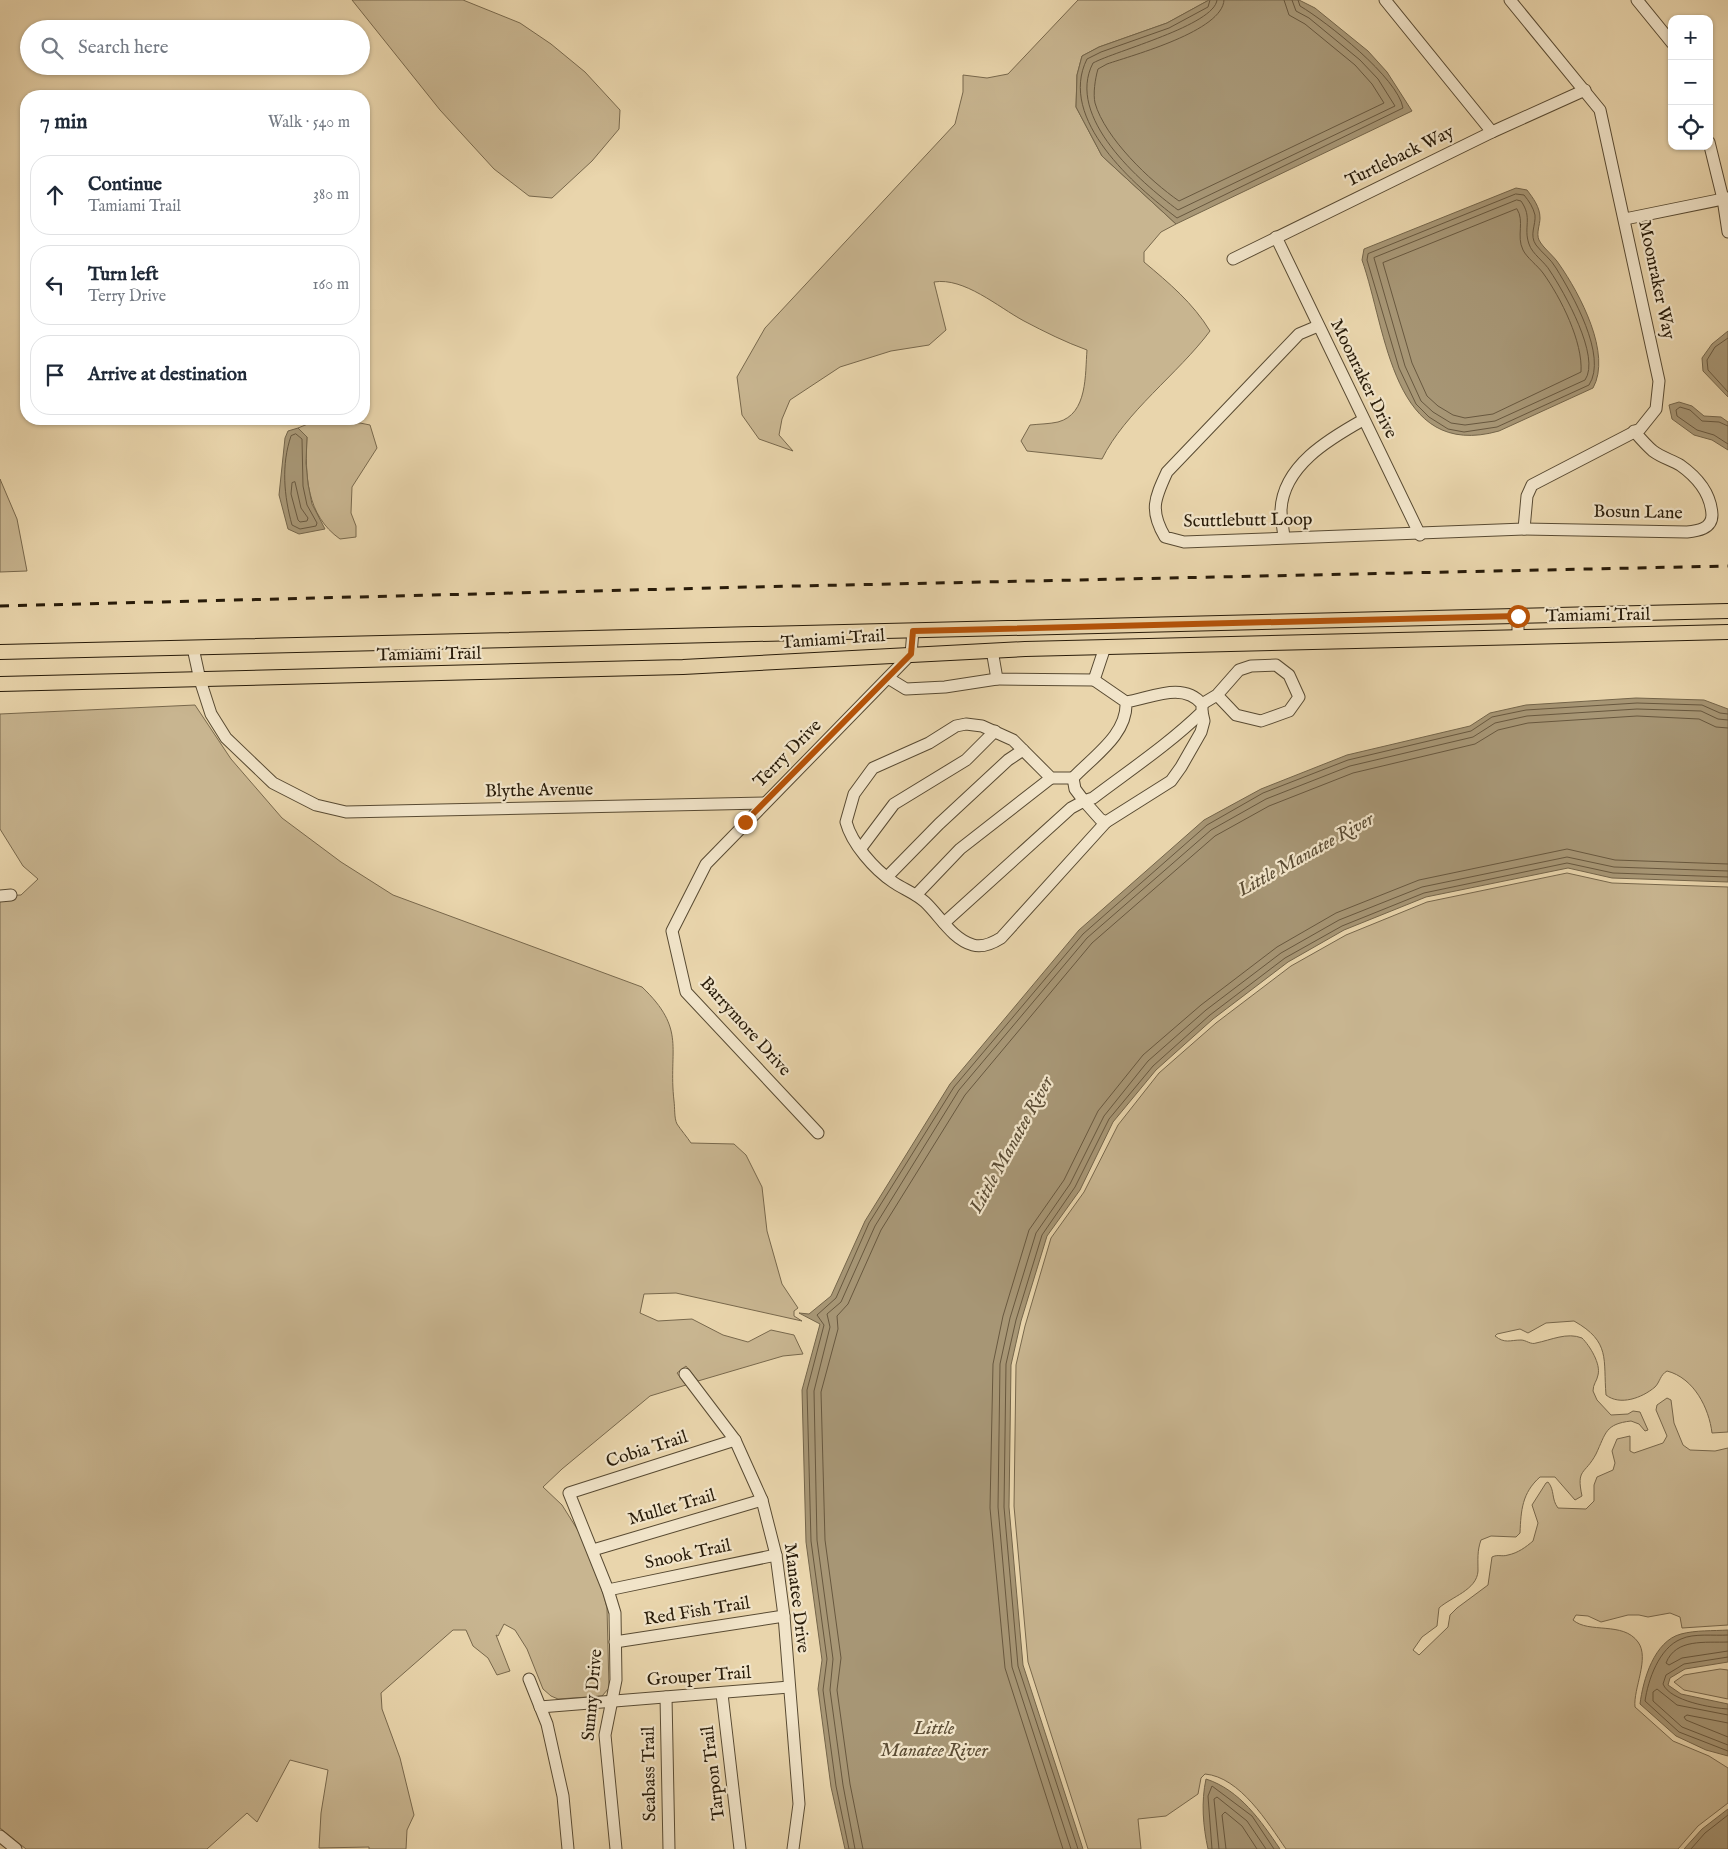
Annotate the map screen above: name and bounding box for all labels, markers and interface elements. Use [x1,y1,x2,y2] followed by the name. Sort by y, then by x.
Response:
[1668,15,1713,150] map controls
[1668,15,1713,60] button: +
[20,20,370,75] search box
[38,34,66,62] icon: search
[78,36,169,60] text: Search here
[1668,60,1713,105] button: −
[1668,105,1713,150] button: locate
[40,109,87,136] text: 7 min
[268,113,350,133] text: Walk · 540 m
[1342,121,1458,193] street label: Turtleback Way
[88,173,162,197] text: Continue
[41,181,69,209] icon: ahead
[313,185,349,205] text: 380 m
[88,197,181,217] text: Tamiami Trail
[1632,218,1680,342] street label: Moonraker Way
[88,263,159,287] text: Turn left
[41,271,69,299] icon: left
[313,275,349,295] text: 160 m
[88,287,166,307] text: Terry Drive
[1324,315,1402,443] street label: Moonraker Drive
[41,361,69,389] icon: arrive
[88,363,247,387] text: Arrive at destination
[1593,501,1683,525] street label: Bosun Lane
[1183,508,1313,534] street label: Scuttlebutt Loop
[1546,604,1651,628] street label: Tamiami Trail
[1507,605,1530,628] route start
[780,625,886,655] street label: Tamiami Trail
[377,643,482,667] street label: Tamiami Trail
[749,715,827,793] street label: Terry Drive
[485,779,593,803] street label: Blythe Avenue
[1233,807,1380,903] water label: Little Manatee River
[734,811,757,834] route end
[694,972,796,1082] street label: Barrymore Drive
[964,1071,1060,1218] water label: Little Manatee River
[603,1426,691,1474] street label: Cobia Trail
[626,1485,719,1531] street label: Mullet Trail
[643,1535,733,1575] street label: Snook Trail
[778,1542,814,1654] street label: Manatee Drive
[642,1592,752,1632] street label: Red Fish Trail
[578,1648,608,1742] street label: Sunny Drive
[646,1662,752,1692] street label: Grouper Trail
[880,1717,989,1763] water label: Little Manatee River
[697,1724,731,1822] street label: Tarpon Trail
[638,1726,662,1822] street label: Seabass Trail

